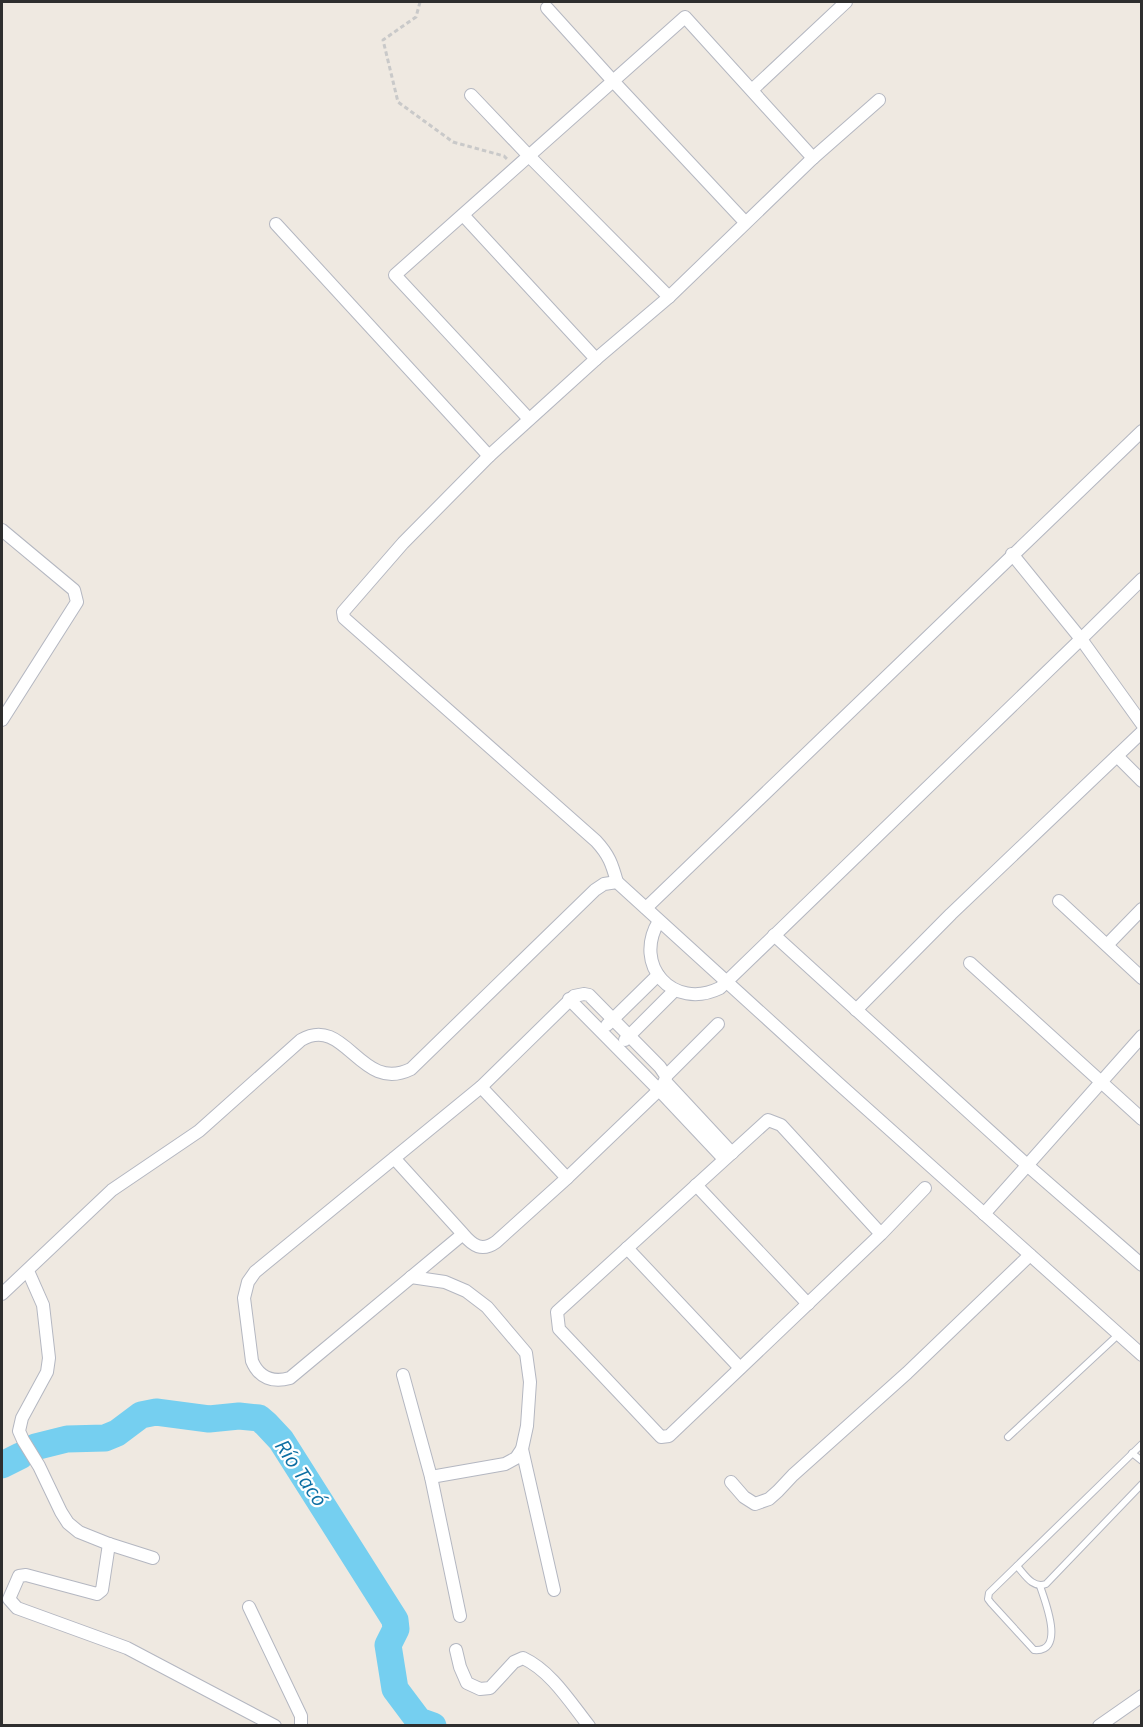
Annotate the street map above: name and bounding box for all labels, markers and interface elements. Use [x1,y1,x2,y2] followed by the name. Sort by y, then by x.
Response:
[267,1433,335,1513] water label: Río Tacó

